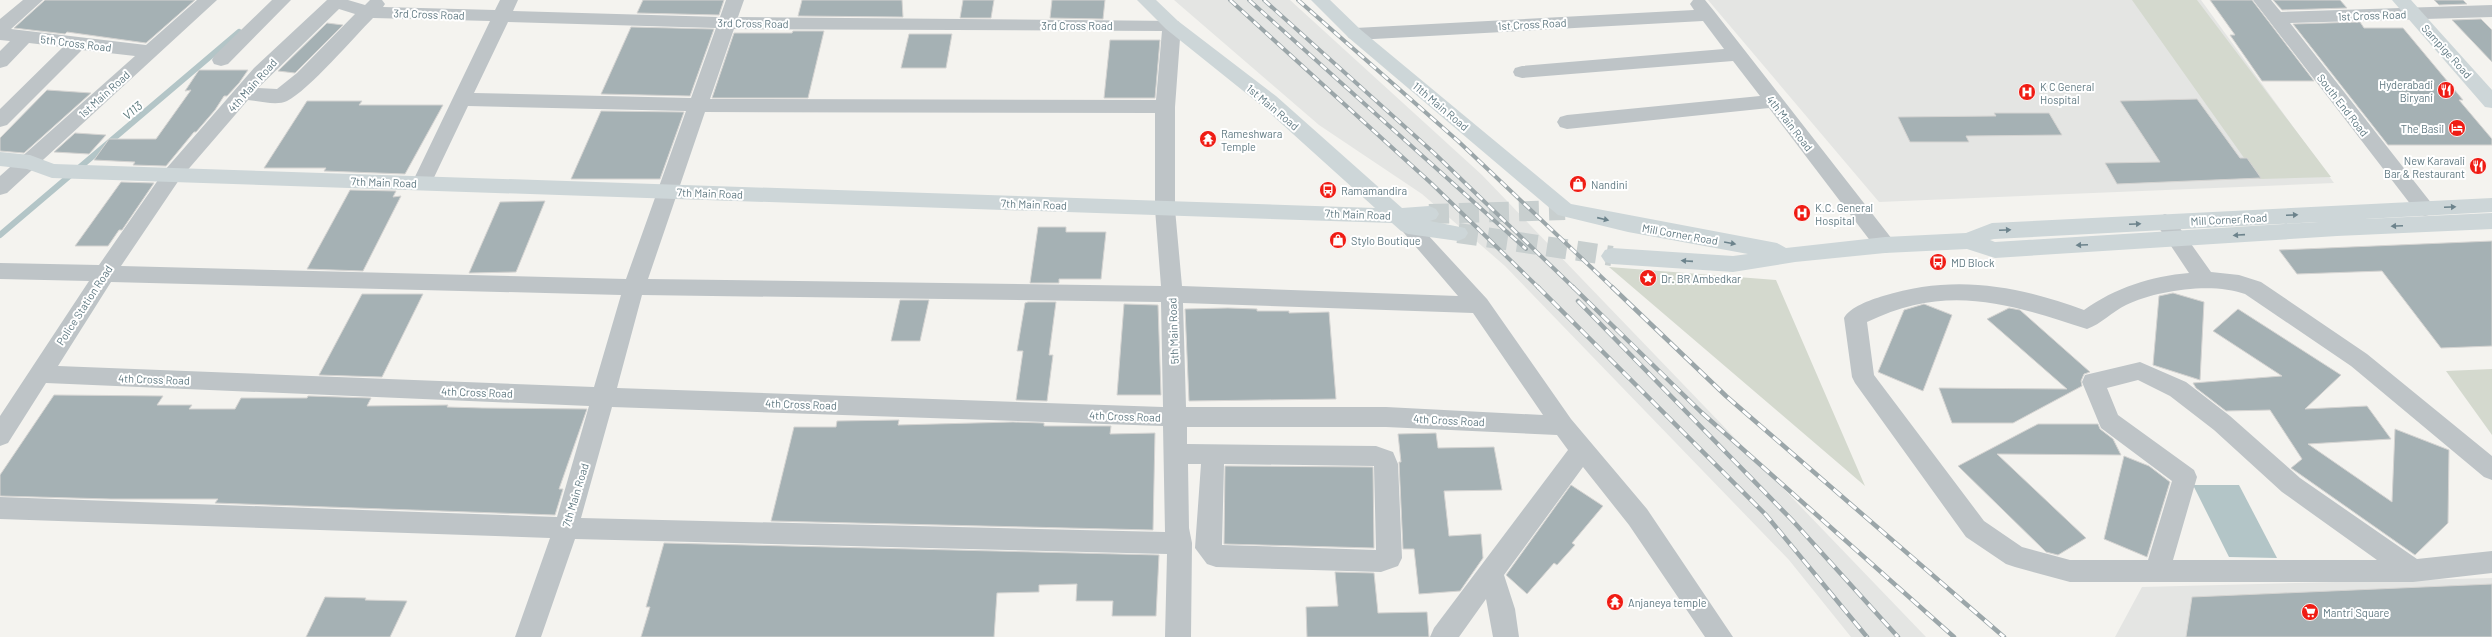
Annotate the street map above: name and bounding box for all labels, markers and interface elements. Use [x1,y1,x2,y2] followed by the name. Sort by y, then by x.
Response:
[393,6,465,22] street label: 3rd Cross Road
[2337,7,2407,23] street label: 1st Cross Road
[717,16,789,30] street label: 3rd Cross Road
[1497,16,1567,32] street label: 1st Cross Road
[1041,19,1113,32] street label: 3rd Cross Road
[2419,21,2475,81] street label: Sampige Road
[40,32,112,54] street label: 5th Cross Road
[225,56,279,114] street label: 4th Main Road
[76,68,132,120] street label: 1st Main Road
[2315,71,2371,139] street label: South End Road
[2379,78,2433,104] place label: Hyderabadi Biryani
[1411,79,1471,133] street label: 11th Main Road
[2040,80,2094,106] place label: K C General Hospital
[2436,80,2456,100] restaurant icon: Hyderabadi Biryani
[1244,81,1302,133] street label: 1st Main Road
[2017,82,2037,102] hospital icon: K C General Hospital
[1764,93,1816,153] street label: 4th Main Road
[119,98,145,122] water label: V113
[2447,118,2467,138] hotel icon: The Basil
[2401,122,2444,135] place label: The Basil
[1221,127,1282,153] place label: Rameshwara Temple
[1198,129,1218,149] temple icon: Rameshwara Temple
[2384,154,2465,180] place label: New Karavali Bar & Restaurant
[2468,156,2488,176] restaurant icon: New Karavali Bar & Restaurant
[351,174,417,190] street label: 7th Main Road
[1568,174,1588,194] shop icon: Nandini
[1591,178,1628,191] place label: Nandini
[1318,180,1338,200] bus stop icon: Ramamandira
[1341,184,1407,197] place label: Ramamandira
[677,185,743,201] street label: 7th Main Road
[1001,196,1067,212] street label: 7th Main Road
[1815,201,1873,227] place label: K.C. General Hospital
[1792,203,1812,223] hospital icon: K.C. General Hospital
[2444,204,2456,211] one-way arrow
[1325,206,1391,222] street label: 7th Main Road
[2190,210,2268,228] street label: Mill Corner Road
[2286,212,2298,219] one-way arrow
[1596,216,1609,222] one-way arrow
[2129,220,2141,227] one-way arrow
[1641,221,1719,247] street label: Mill Corner Road
[2391,222,2403,229] one-way arrow
[1999,227,2011,234] one-way arrow
[1328,230,1348,250] shop icon: Stylo Boutique
[2233,231,2245,238] one-way arrow
[1351,234,1421,247] place label: Stylo Boutique
[1724,240,1736,246] one-way arrow
[2076,241,2088,248] one-way arrow
[1928,252,1948,272] bus stop icon: MD Block
[1951,256,1995,269] place label: MD Block
[1680,258,1693,264] one-way arrow
[53,263,115,347] street label: Police Station Road
[1638,268,1658,288] place icon: Dr. BR Ambedkar
[1661,272,1741,285] place label: Dr. BR Ambedkar
[1165,298,1181,364] street label: 5th Main Road
[118,371,190,387] street label: 4th Cross Road
[441,384,513,400] street label: 4th Cross Road
[765,396,837,412] street label: 4th Cross Road
[1089,408,1161,424] street label: 4th Cross Road
[1413,412,1485,428] street label: 4th Cross Road
[559,462,591,528] street label: 7th Main Road
[1605,592,1625,612] temple icon: Anjaneya temple
[1628,596,1707,609] place label: Anjaneya temple
[2300,602,2320,622] supermarket icon: Mantri Square
[2323,606,2389,619] place label: Mantri Square

